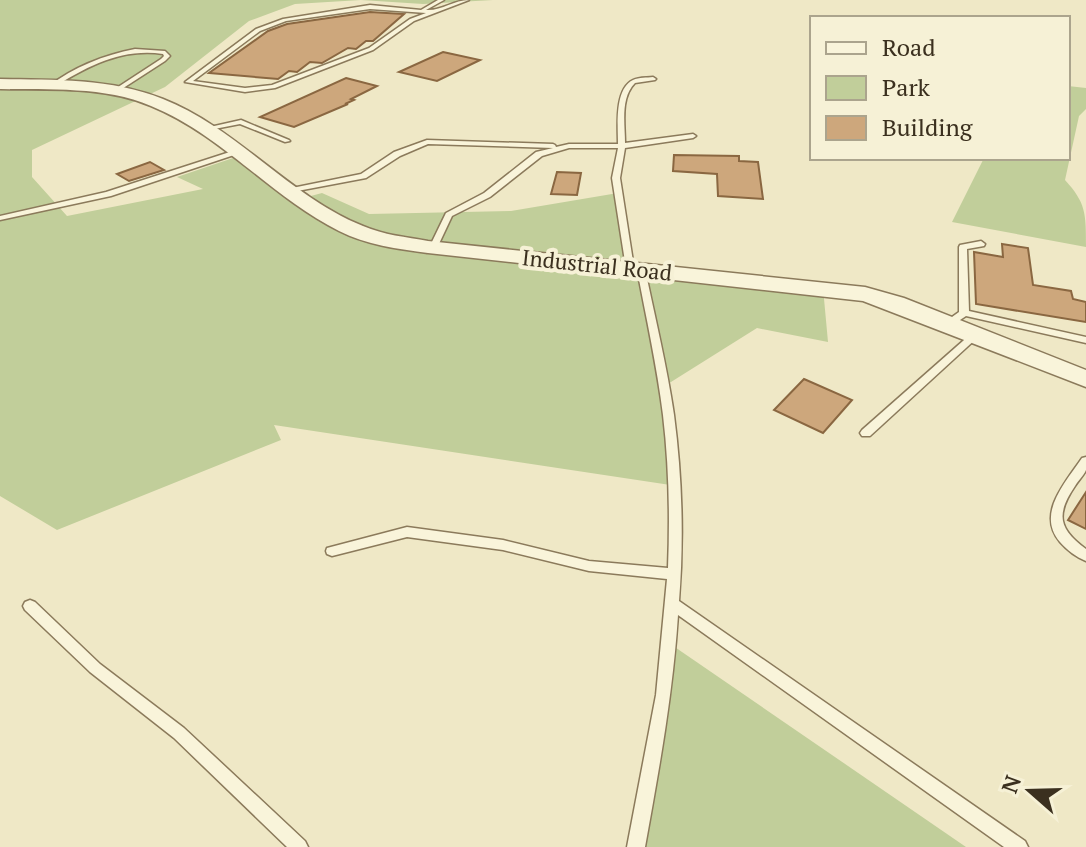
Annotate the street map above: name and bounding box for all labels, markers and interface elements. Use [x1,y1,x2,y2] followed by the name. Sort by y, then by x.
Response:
[810,16,1070,160] legend
[882,31,936,63] text: Road
[882,71,931,103] text: Park
[882,111,973,143] text: Building
[521,242,673,287] street label: Industrial Road
[990,751,1070,831] north arrow
[994,771,1027,797] text: N

